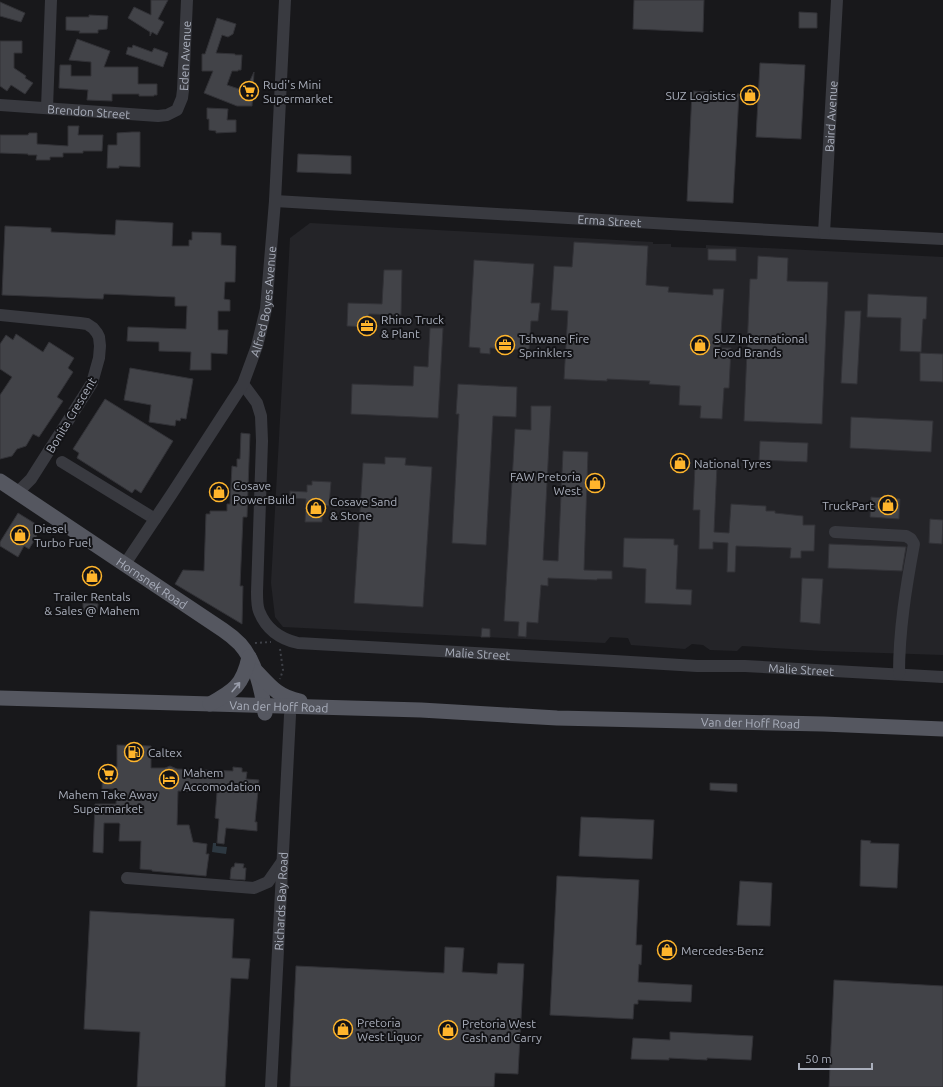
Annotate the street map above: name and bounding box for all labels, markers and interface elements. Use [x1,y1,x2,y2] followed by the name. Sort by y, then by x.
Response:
[176,20,193,91] street label: Eden Avenue
[263,78,333,105] place label: Rudi's Mini Supermarket
[238,80,260,102] supermarket icon: Rudi's Mini Supermarket
[822,80,839,152] street label: Baird Avenue
[739,84,761,106] shop icon: SUZ Logistics
[665,89,736,102] place label: SUZ Logistics
[47,102,131,121] street label: Brendon Street
[577,212,642,229] street label: Erma Street
[247,246,278,358] street label: Alfred Boyes Avenue
[381,313,444,340] place label: Rhino Truck & Plant
[356,315,378,337] office icon: Rhino Truck & Plant
[519,332,589,359] place label: Tshwane Fire Sprinklers
[714,332,808,359] place label: SUZ International Food Brands
[494,334,516,356] office icon: Tshwane Fire Sprinklers
[689,334,711,356] shop icon: SUZ International Food Brands
[43,375,99,455] street label: Bonita Crescent
[669,452,691,474] shop icon: National Tyres
[694,457,771,470] place label: National Tyres
[510,470,581,497] place label: FAW Pretoria West
[584,472,606,494] shop icon: FAW Pretoria West
[233,479,295,506] place label: Cosave PowerBuild
[208,481,230,503] shop icon: Cosave PowerBuild
[877,494,899,516] shop icon: TruckPart
[330,495,397,522] place label: Cosave Sand & Stone
[305,497,327,519] shop icon: Cosave Sand & Stone
[822,499,874,512] place label: TruckPart
[34,522,91,549] place label: Diesel Turbo Fuel
[9,524,31,546] shop icon: Diesel Turbo Fuel
[114,554,190,611] street label: Hornsnek Road
[81,565,103,587] shop icon: Trailer Rentals & Sales @ Mahem
[44,590,140,617] place label: Trailer Rentals & Sales @ Mahem
[445,645,511,662] street label: Malie Street
[768,661,835,677] street label: Malie Street
[231,681,240,692] one-way arrow
[229,698,329,714] street label: Van der Hoff Road
[701,715,800,730] street label: Van der Hoff Road
[123,741,145,763] fuel station icon: Caltex
[148,746,182,759] place label: Caltex
[97,763,119,785] supermarket icon: Mahem Take Away Supermarket
[183,766,261,793] place label: Mahem Accomodation
[158,768,180,790] hotel icon: Mahem Accomodation
[58,788,158,815] place label: Mahem Take Away Supermarket
[271,852,289,951] street label: Richards Bay Road
[656,939,678,961] shop icon: Mercedes-Benz
[681,944,764,957] place label: Mercedes-Benz
[357,1016,422,1043] place label: Pretoria West Liquor
[462,1017,542,1044] place label: Pretoria West Cash and Carry
[332,1018,354,1040] shop icon: Pretoria West Liquor
[437,1019,459,1041] shop icon: Pretoria West Cash and Carry
[799,1045,872,1071] scale bar
[805,1052,832,1065] text: 50 m

